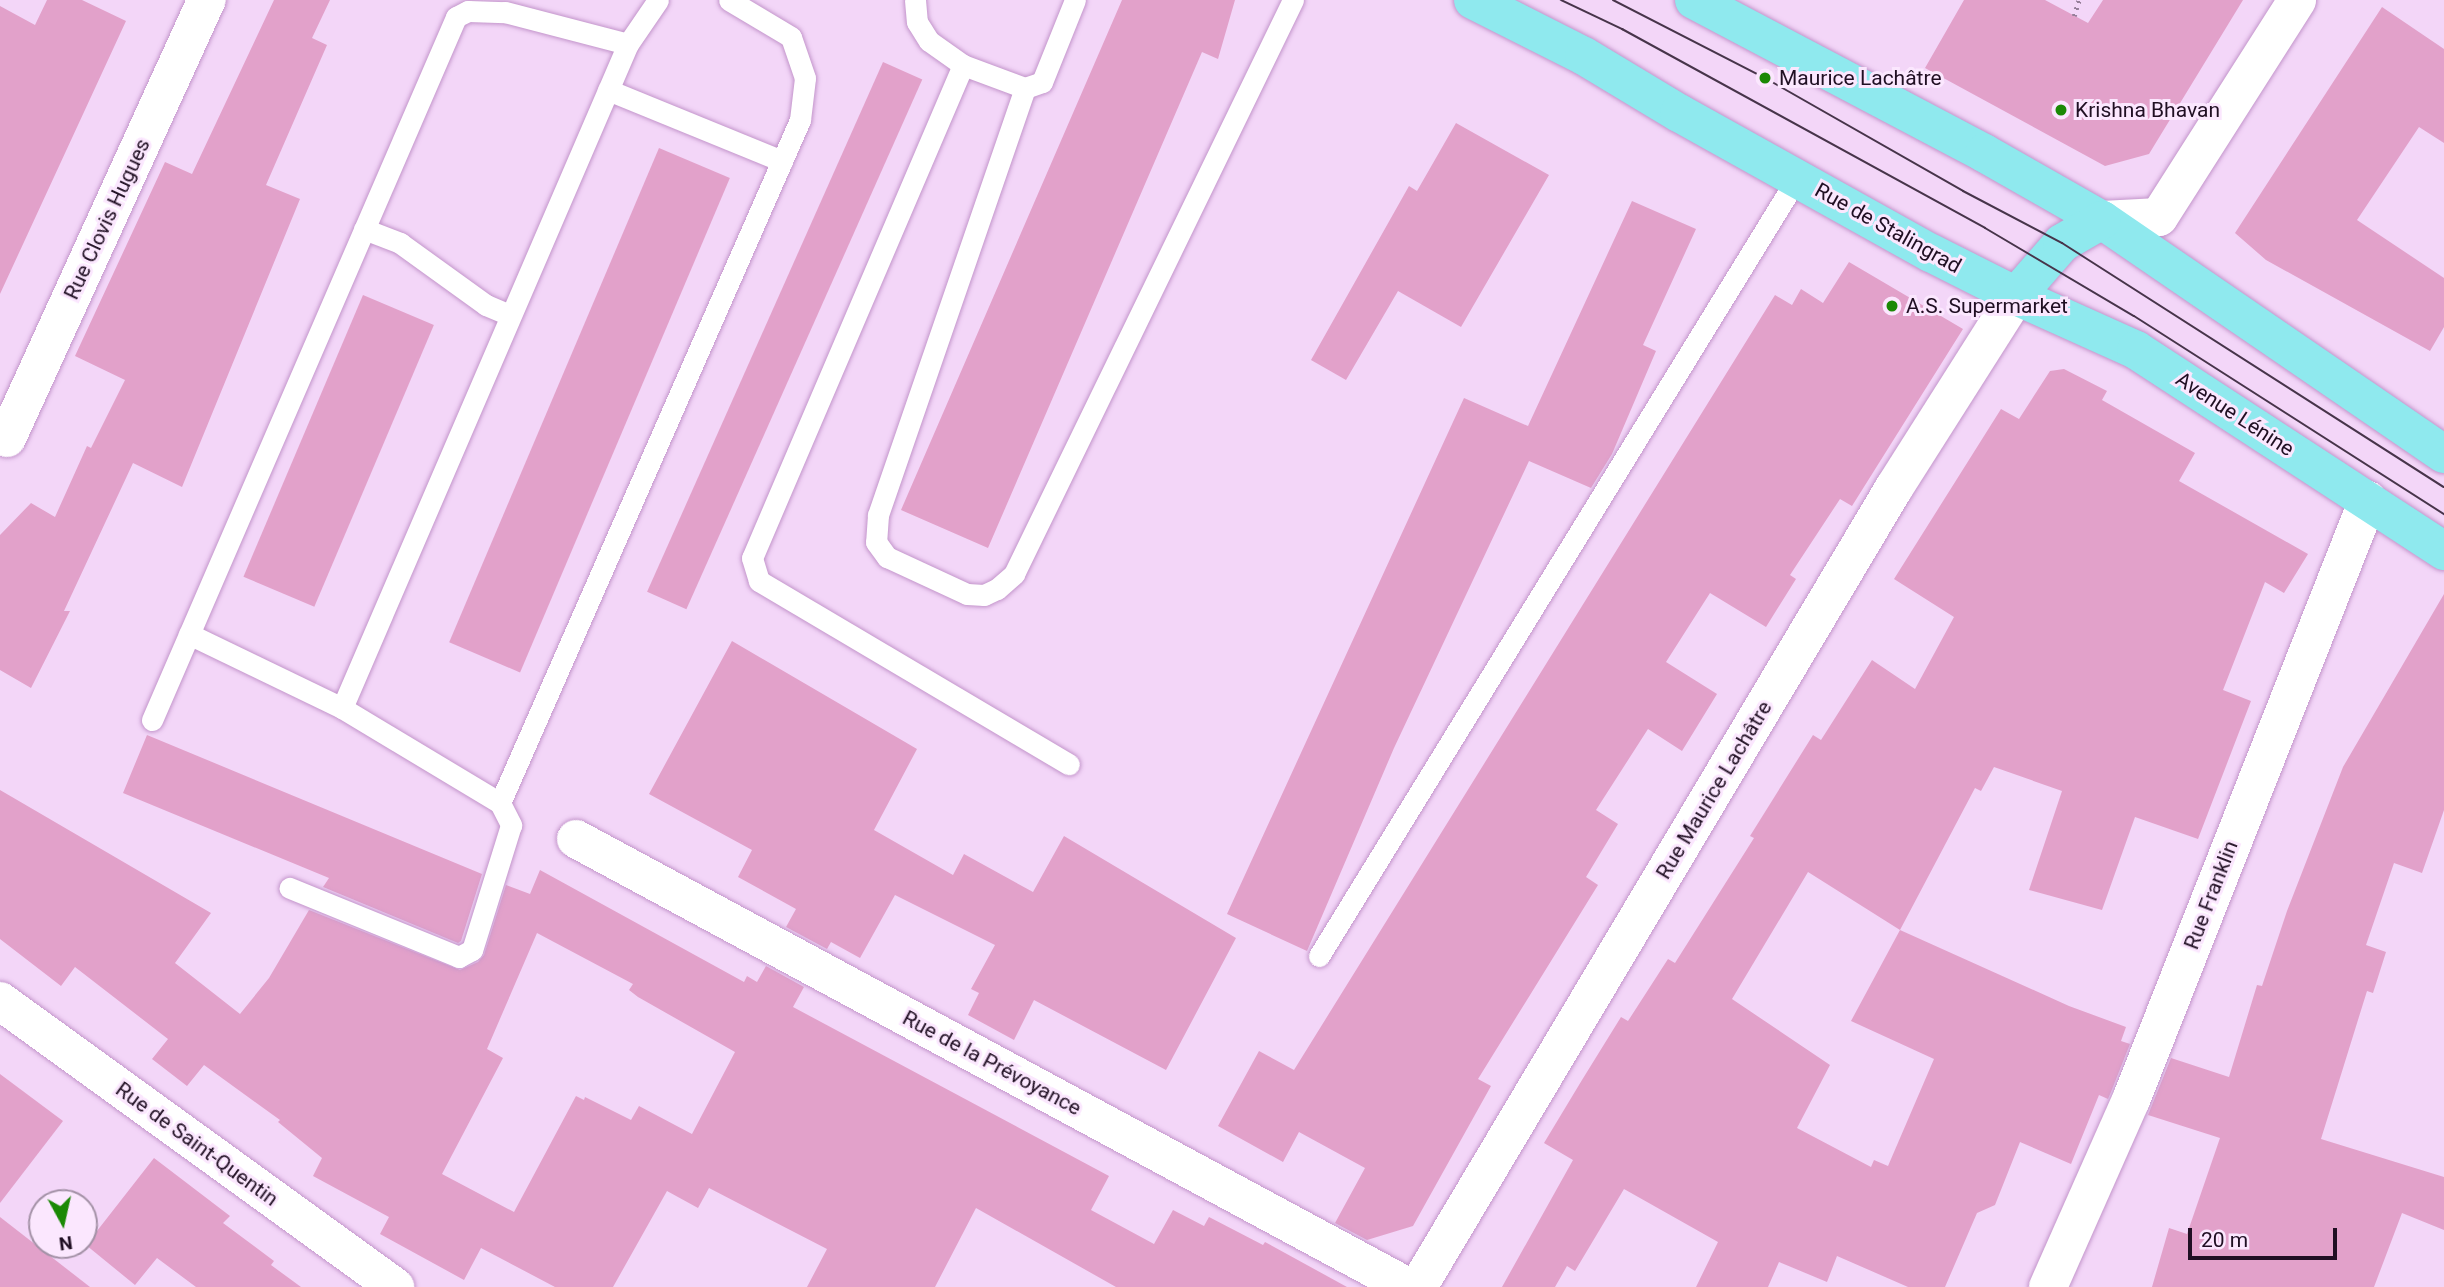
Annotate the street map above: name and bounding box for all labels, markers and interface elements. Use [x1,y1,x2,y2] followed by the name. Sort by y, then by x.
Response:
[1779,65,1942,91] place label: Maurice Lachâtre
[1757,70,1773,86] marker: Maurice Lachâtre
[2075,97,2220,123] place label: Krishna Bhavan
[2053,102,2069,118] marker: Krishna Bhavan
[59,135,155,303] street label: Rue Clovis Hugues
[1810,177,1966,279] street label: Rue de Stalingrad
[1906,293,2068,319] place label: A.S. Supermarket
[1884,298,1900,314] marker: A.S. Supermarket
[2171,366,2299,462] street label: Avenue Lénine
[1651,696,1777,884] street label: Rue Maurice Lachâtre
[2179,837,2243,953] street label: Rue Franklin
[898,1005,1086,1121] street label: Rue de la Prévoyance
[111,1077,283,1211] street label: Rue de Saint-Quentin
[28,1189,98,1259] north arrow
[2192,1214,2341,1258] scale bar
[2201,1228,2248,1252] text: 20 m
[57,1231,74,1256] text: N

